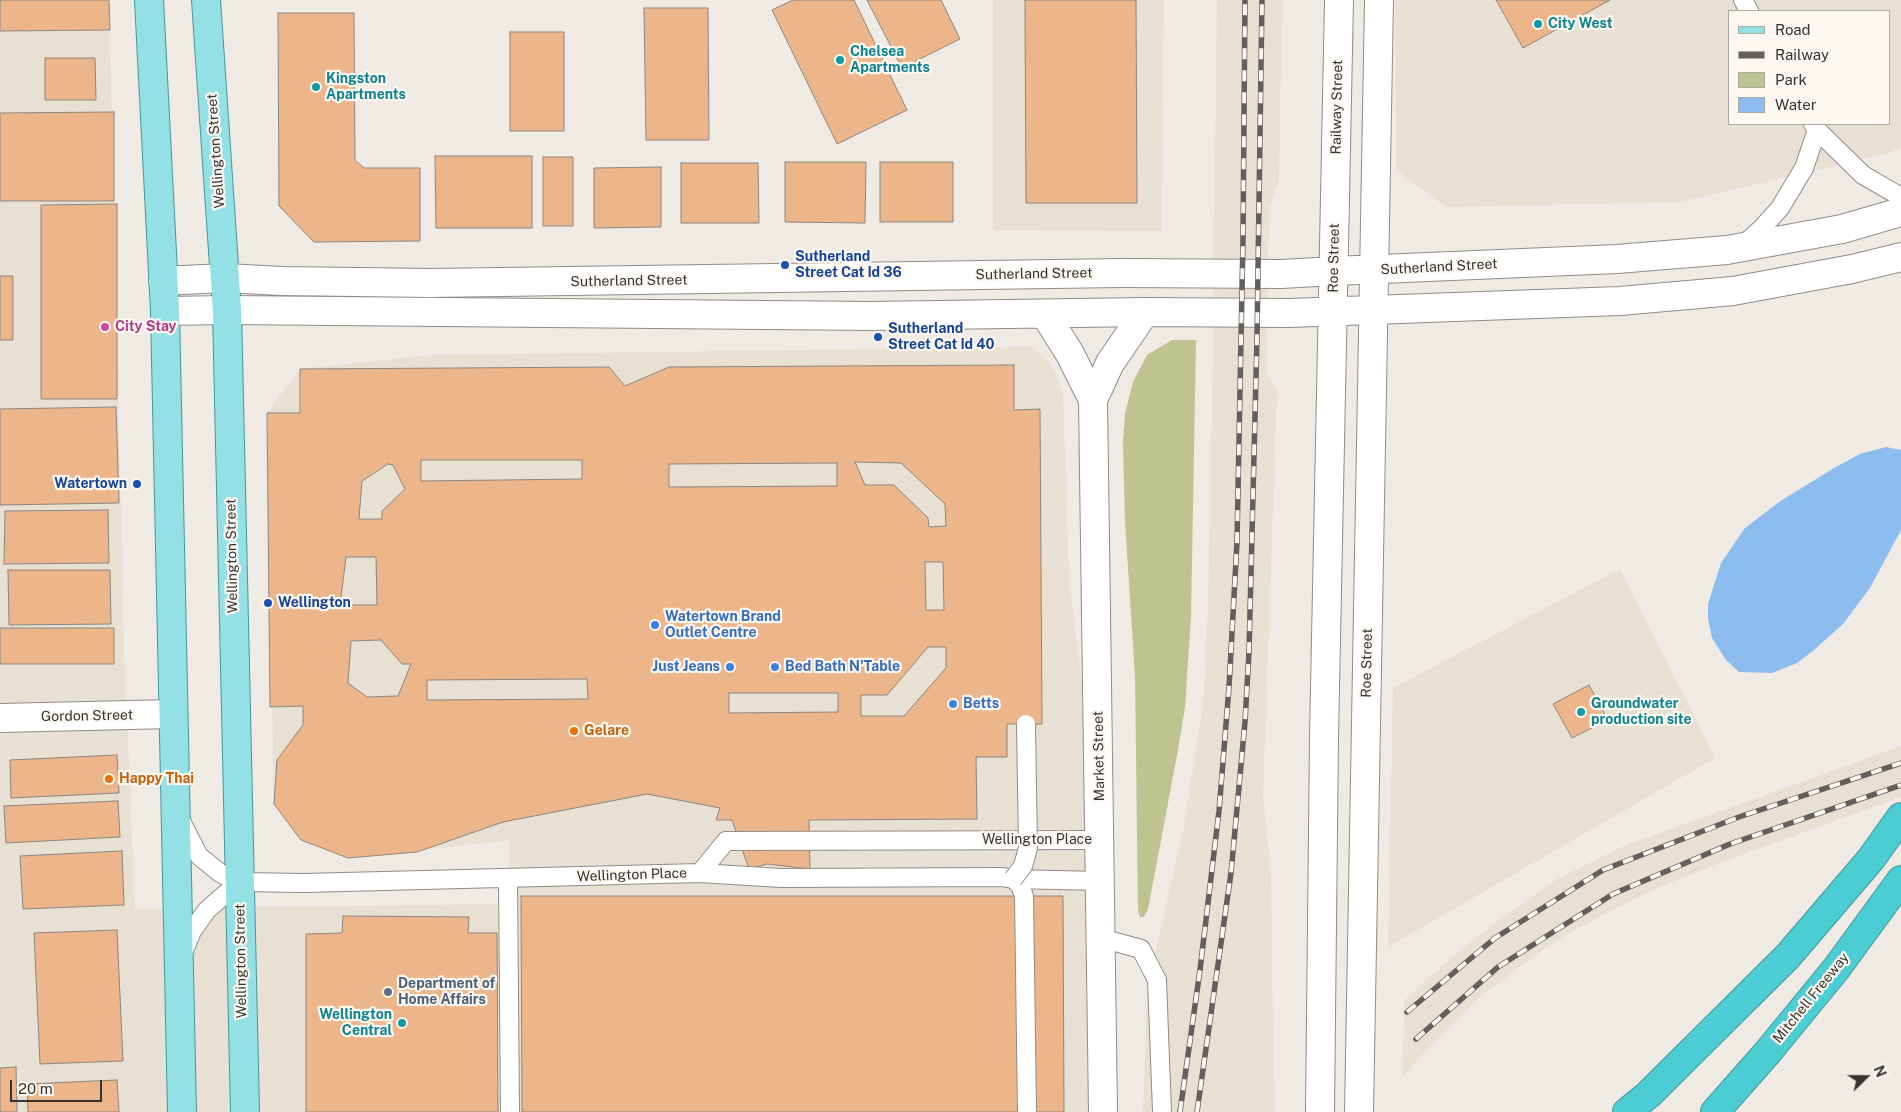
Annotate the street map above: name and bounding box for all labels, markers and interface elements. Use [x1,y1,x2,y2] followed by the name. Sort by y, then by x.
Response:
[1728,10,1891,125] legend
[1548,16,1613,32] place label: City West
[1532,18,1544,30] marker: City West
[1775,21,1811,38] text: Road
[850,44,930,76] place label: Chelsea Apartments
[1775,46,1829,63] text: Railway
[834,54,846,66] marker: Chelsea Apartments
[1328,60,1346,154] street label: Railway Street
[326,71,406,104] place label: Kingston Apartments
[1775,71,1807,88] text: Park
[310,81,322,93] marker: Kingston Apartments
[204,93,228,209] street label: Wellington Street
[1775,96,1817,113] text: Water
[1325,223,1343,293] street label: Roe Street
[795,249,902,282] place label: Sutherland Street Cat Id 36
[1380,256,1498,278] street label: Sutherland Street
[779,259,791,271] marker: Sutherland Street Cat Id 36
[975,265,1093,283] street label: Sutherland Street
[570,272,688,290] street label: Sutherland Street
[115,319,177,335] place label: City Stay
[99,321,111,333] marker: City Stay
[888,321,994,354] place label: Sutherland Street Cat Id 40
[872,331,884,343] marker: Sutherland Street Cat Id 40
[54,476,127,492] place label: Watertown
[131,478,143,490] marker: Watertown
[223,498,241,614] street label: Wellington Street
[278,595,351,611] place label: Wellington
[262,597,274,609] marker: Wellington
[665,609,781,642] place label: Watertown Brand Outlet Centre
[649,619,661,631] marker: Watertown Brand Outlet Centre
[1358,628,1376,698] street label: Roe Street
[653,659,720,675] place label: Just Jeans
[785,659,900,675] place label: Bed Bath N'Table
[724,661,736,673] marker: Just Jeans
[769,661,781,673] marker: Bed Bath N'Table
[963,696,999,712] place label: Betts
[1591,696,1691,729] place label: Groundwater production site
[947,698,959,710] marker: Betts
[1575,706,1587,718] marker: Groundwater production site
[41,707,133,725] street label: Gordon Street
[1090,711,1108,801] street label: Market Street
[584,723,629,739] place label: Gelare
[568,725,580,737] marker: Gelare
[119,771,194,787] place label: Happy Thai
[103,773,115,785] marker: Happy Thai
[982,832,1092,848] street label: Wellington Place
[577,865,687,885] street label: Wellington Place
[232,903,250,1019] street label: Wellington Street
[1769,949,1853,1047] street label: Mitchell Freeway
[398,976,495,1009] place label: Department of Home Affairs
[382,986,394,998] marker: Department of Home Affairs
[319,1007,392,1040] place label: Wellington Central
[396,1017,408,1029] marker: Wellington Central
[1841,1052,1891,1102] north arrow
[1870,1063,1889,1079] text: N
[12,1070,105,1102] scale bar
[18,1080,53,1097] text: 20 m

